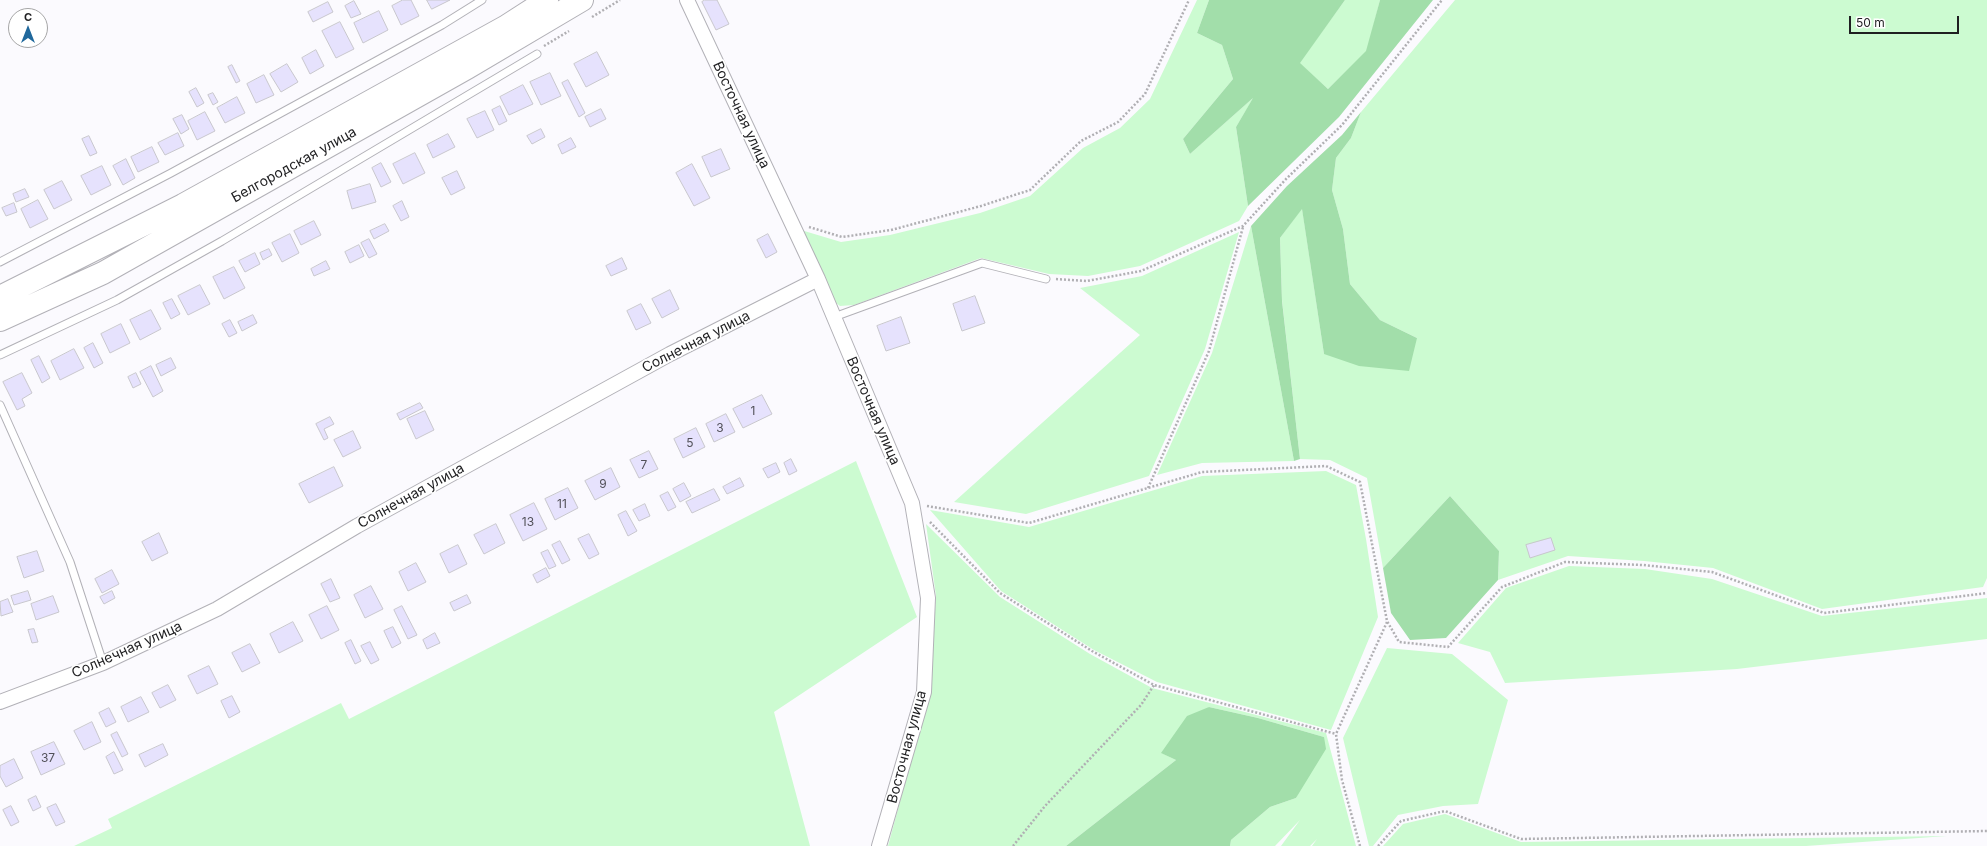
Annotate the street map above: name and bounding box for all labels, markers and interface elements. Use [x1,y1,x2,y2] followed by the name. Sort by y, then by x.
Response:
[8,8,48,48] north arrow
[1851,8,1961,34] scale bar
[24,10,32,24] text: С
[1856,15,1885,30] text: 50 m
[709,59,773,171] street label: Восточная улица
[229,124,359,206] street label: Белгородская улица
[639,308,753,376] street label: Солнечная улица
[843,354,903,468] street label: Восточная улица
[751,404,755,418] house number: 1
[716,421,724,435] house number: 3
[686,436,694,450] house number: 5
[641,458,647,472] house number: 7
[355,460,467,532] street label: Солнечная улица
[599,477,607,491] house number: 9
[557,497,567,511] house number: 11
[522,515,534,529] house number: 13
[69,618,185,682] street label: Солнечная улица
[884,689,930,805] street label: Восточная улица
[41,751,55,765] house number: 37

